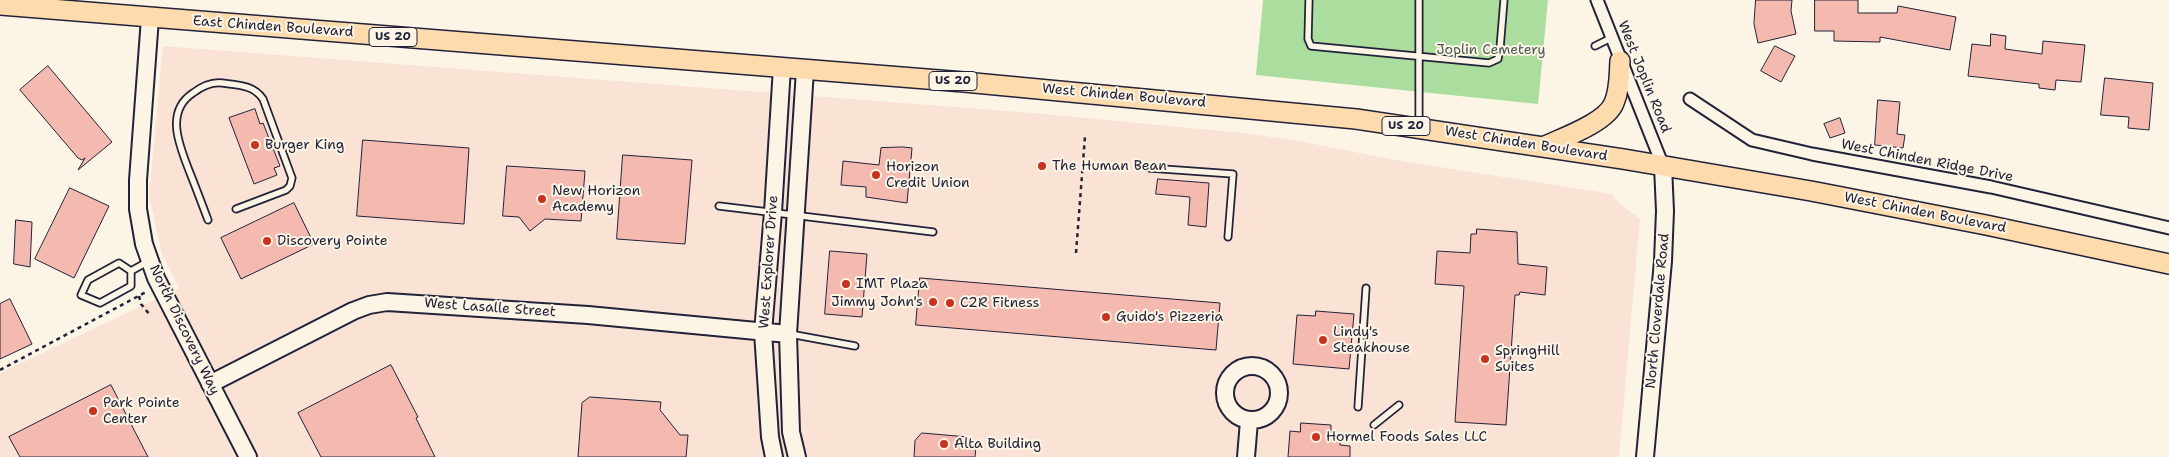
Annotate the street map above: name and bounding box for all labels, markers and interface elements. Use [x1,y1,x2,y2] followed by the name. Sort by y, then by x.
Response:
[192,13,354,41] street label: East Chinden Boulevard
[1614,19,1674,135] street label: West Joplin Road
[369,28,417,46] road number: US 20
[1436,42,1546,58] park label: Joplin Cemetery
[929,72,977,90] road number: US 20
[1041,80,1207,112] street label: West Chinden Boulevard
[1382,116,1430,136] road number: US 20
[1443,123,1609,165] street label: West Chinden Boulevard
[1839,136,2015,186] street label: West Chinden Ridge Drive
[265,137,344,153] place label: Burger King
[249,139,261,151] marker: Burger King
[1052,158,1167,174] place label: The Human Bean
[886,159,970,192] place label: Horizon Credit Union
[1036,160,1048,172] marker: The Human Bean
[870,169,882,181] marker: Horizon Credit Union
[552,183,640,216] place label: New Horizon Academy
[1843,189,2007,237] street label: West Chinden Boulevard
[536,193,548,205] marker: New Horizon Academy
[756,195,782,329] street label: West Explorer Drive
[277,233,388,249] place label: Discovery Pointe
[1643,233,1673,389] street label: North Cloverdale Road
[261,235,273,247] marker: Discovery Pointe
[145,262,223,398] street label: North Discovery Way
[856,276,928,292] place label: IMT Plaza
[840,278,852,290] marker: IMT Plaza
[831,294,923,310] place label: Jimmy John's
[424,295,556,321] street label: West Lasalle Street
[960,295,1039,311] place label: C2R Fitness
[927,296,939,308] marker: Jimmy John's
[944,297,956,309] marker: C2R Fitness
[1116,309,1223,325] place label: Guido's Pizzeria
[1100,311,1112,323] marker: Guido's Pizzeria
[1333,324,1410,357] place label: Lindy's Steakhouse
[1317,334,1329,346] marker: Lindy's Steakhouse
[1495,343,1559,376] place label: SpringHill Suites
[1479,353,1491,365] marker: SpringHill Suites
[103,395,180,428] place label: Park Pointe Center
[87,405,99,417] marker: Park Pointe Center
[1326,429,1487,445] place label: Hormel Foods Sales LLC
[1310,431,1322,443] marker: Hormel Foods Sales LLC
[954,436,1041,452] place label: Alta Building
[938,438,950,450] marker: Alta Building

